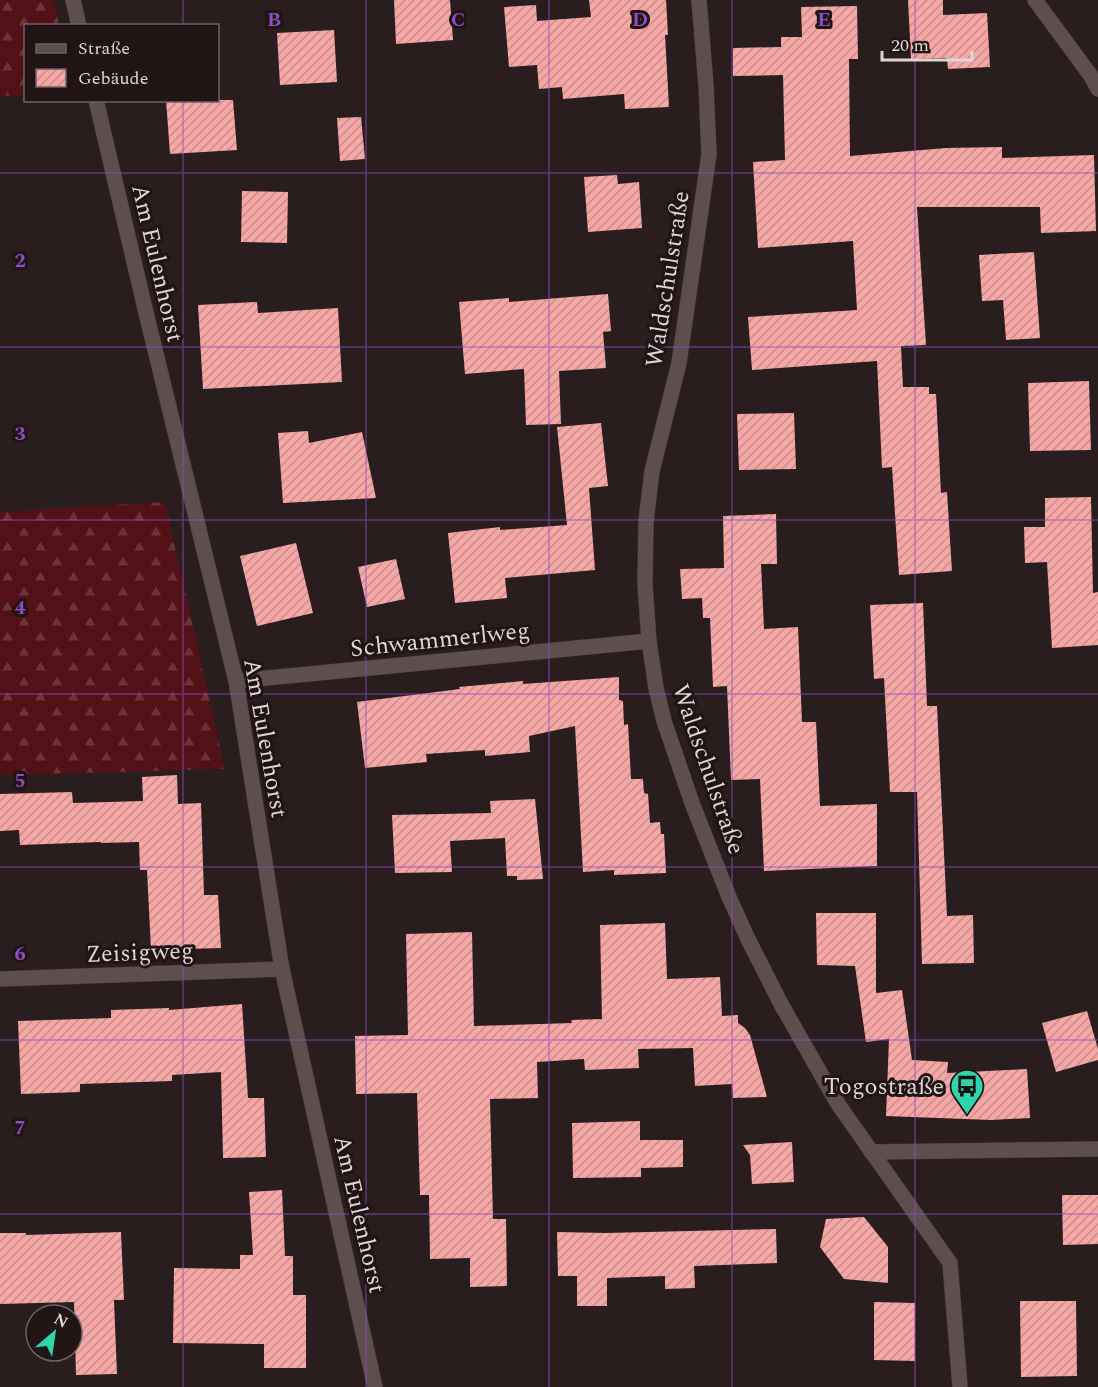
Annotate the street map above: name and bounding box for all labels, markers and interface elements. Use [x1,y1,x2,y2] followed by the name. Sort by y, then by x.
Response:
[267,5,281,35] text: B
[451,5,465,35] text: C
[632,5,648,35] text: D
[817,5,831,35] text: E
[24,24,219,102] legend
[882,24,972,62] scale bar
[891,32,929,59] text: 20 m
[78,35,130,62] text: Straße
[78,65,148,92] text: Gebäude
[121,181,193,346] street label: Am Eulenhorst
[636,188,700,370] street label: Waldschulstraße
[14,246,26,276] text: 2
[14,419,26,449] text: 3
[14,593,26,623] text: 4
[348,613,532,667] street label: Schwammerlweg
[233,656,297,821] street label: Am Eulenhorst
[662,679,754,859] street label: Waldschulstraße
[14,766,26,796] text: 5
[85,933,195,973] street label: Zeisigweg
[14,939,26,969] text: 6
[949,1068,985,1115] bus stop icon: Togostraße
[824,1069,944,1105] place label: Togostraße
[14,1113,26,1143] text: 7
[323,1132,395,1297] street label: Am Eulenhorst
[24,1303,84,1363] north arrow
[49,1307,72,1334] text: N

